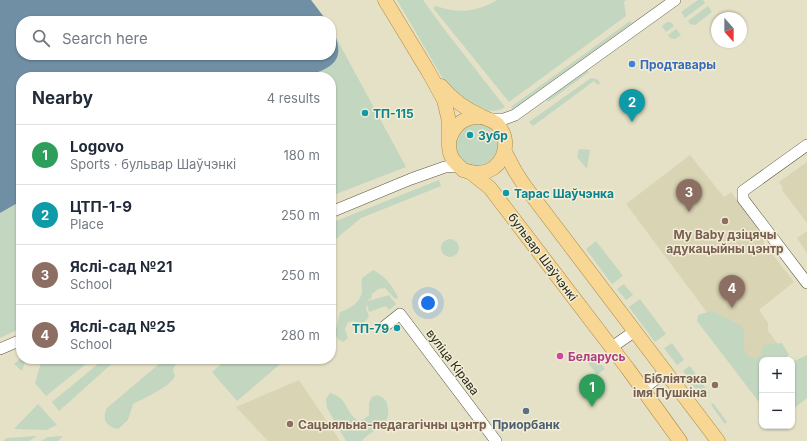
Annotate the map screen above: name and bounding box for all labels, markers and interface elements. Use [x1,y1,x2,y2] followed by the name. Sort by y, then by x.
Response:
[711,12,747,48] north arrow
[16,16,336,60] search box
[30,27,52,49] icon: search
[62,29,148,48] text: Search here
[640,57,716,72] place label: Продтавары
[627,59,637,69] marker: Продтавары
[32,88,93,108] text: Nearby
[619,89,645,122] pin: 2
[267,90,320,106] text: 4 results
[373,106,414,121] place label: ТП-115
[360,108,370,118] marker: ТП-115
[478,128,508,143] place label: Зубр
[465,130,475,140] marker: Зубр
[70,137,124,156] text: Logovo
[42,147,48,163] text: 1
[283,147,320,163] text: 180 m
[70,156,236,172] text: Sports · бульвар Шаўчэнкі
[676,179,702,212] pin: 3
[514,186,614,201] place label: Тарас Шаўчэнка
[501,188,511,198] marker: Тарас Шаўчэнка
[70,197,132,216] text: ЦТП-1-9
[41,207,49,223] text: 2
[281,207,320,223] text: 250 m
[505,210,581,304] street label: бульвар Шаўчэнкі
[70,216,104,232] text: Place
[720,216,730,226] marker: My Baby дзіцячы адукацыйны цэнтр
[666,227,784,256] place label: My Baby дзіцячы адукацыйны цэнтр
[70,257,173,276] text: Яслі-сад №21
[41,267,49,283] text: 3
[281,267,320,283] text: 250 m
[719,275,745,308] pin: 4
[70,276,112,292] text: School
[418,293,438,313] your location
[70,317,176,336] text: Яслі-сад №25
[352,321,389,336] place label: ТП-79
[392,323,402,333] marker: ТП-79
[423,326,483,398] street label: вуліца Кірава
[41,327,49,343] text: 4
[281,327,320,343] text: 280 m
[70,336,112,352] text: School
[568,349,626,364] place label: Беларусь
[555,351,565,361] marker: Беларусь
[759,357,795,429] map controls
[759,357,795,393] button: +
[633,371,707,400] place label: Бібліятэка імя Пушкіна
[579,374,605,407] pin: 1
[710,380,720,390] marker: Бібліятэка імя Пушкіна
[759,393,795,429] button: −
[521,406,531,416] marker: Приорбанк
[298,417,487,432] place label: Сацыяльна-педагагічны цэнтр
[492,417,560,432] place label: Приорбанк
[285,419,295,429] marker: Сацыяльна-педагагічны цэнтр

